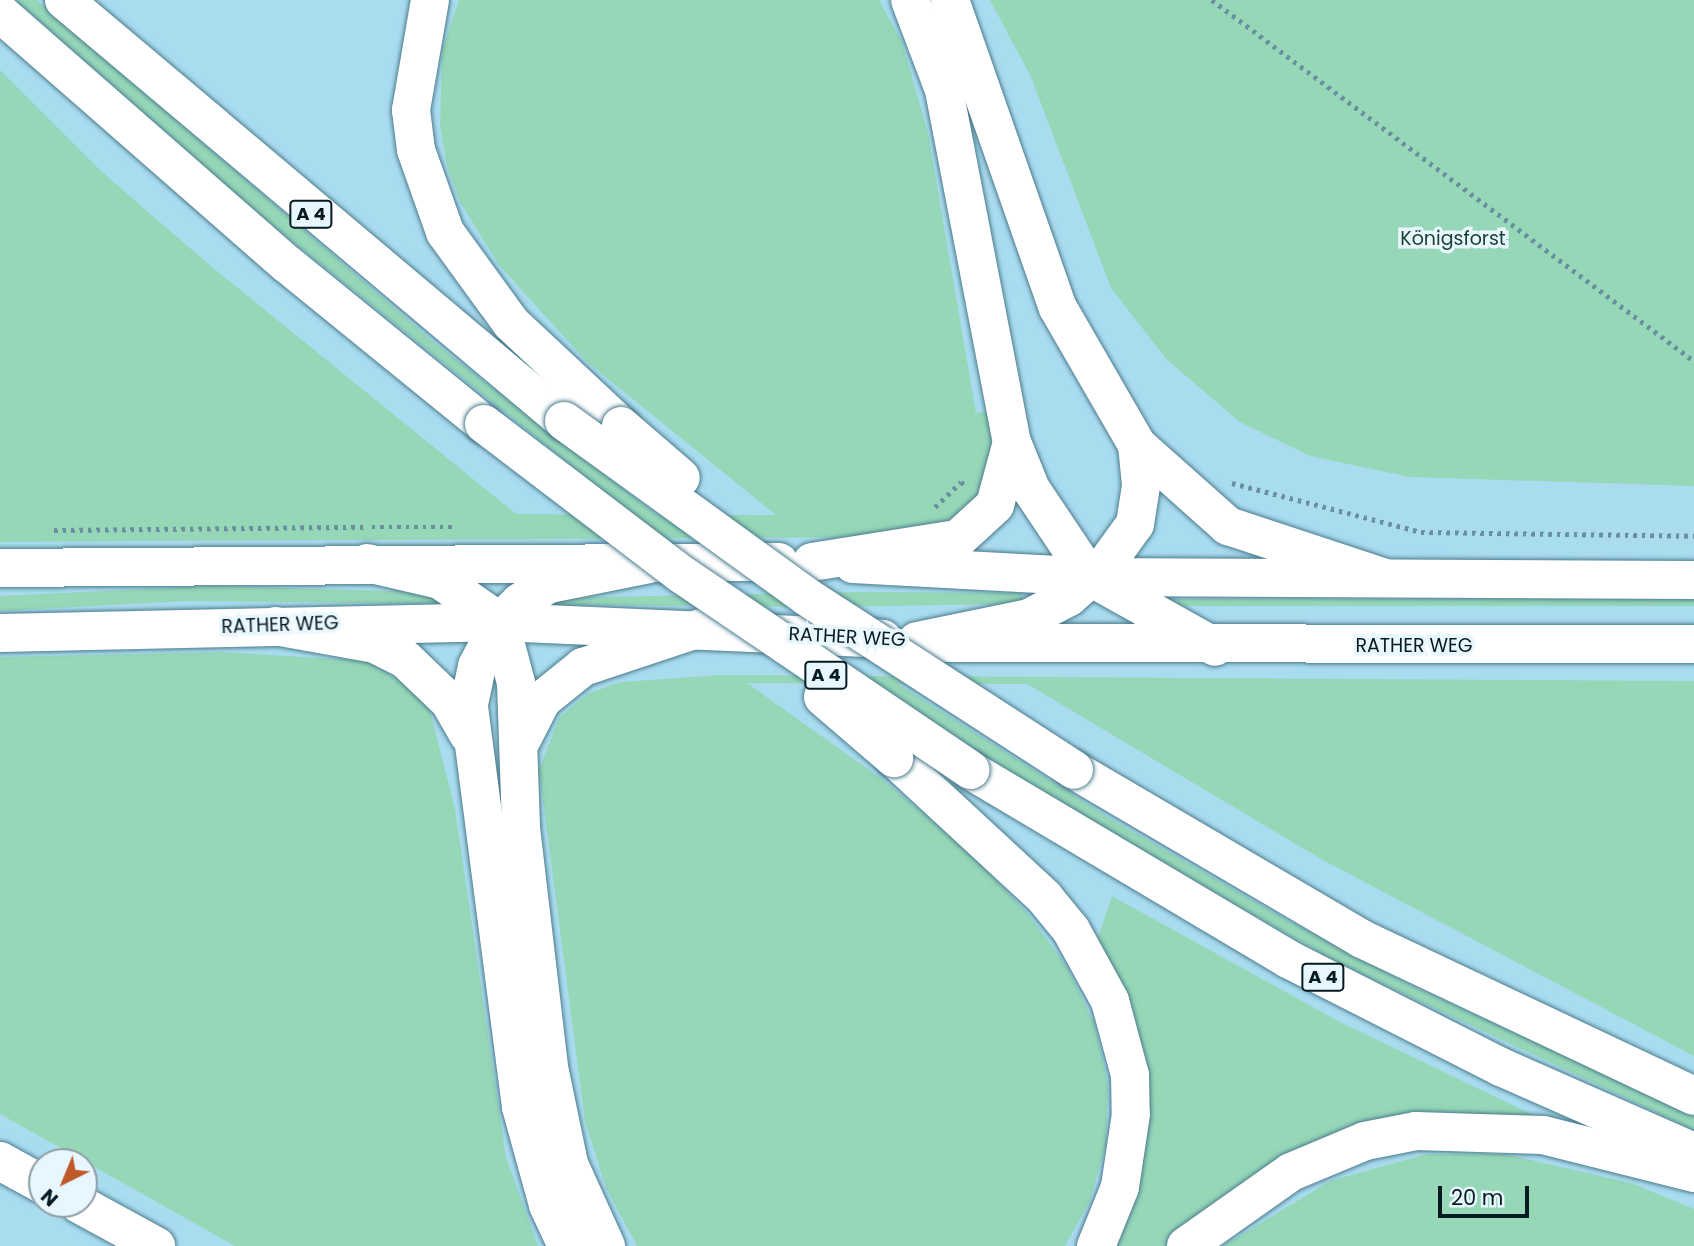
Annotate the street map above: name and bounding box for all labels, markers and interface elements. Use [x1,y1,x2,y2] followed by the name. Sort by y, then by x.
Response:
[288,200,334,229] road number: A 4
[1400,228,1506,250] park label: Königsforst
[221,612,339,638] street label: RATHER WEG
[788,623,906,651] street label: RATHER WEG
[1355,635,1473,657] street label: RATHER WEG
[803,660,849,690] road number: A 4
[1300,962,1346,992] road number: A 4
[28,1148,98,1218] north arrow
[1442,1172,1533,1216] scale bar
[35,1183,64,1212] text: N
[1451,1183,1504,1212] text: 20 m

